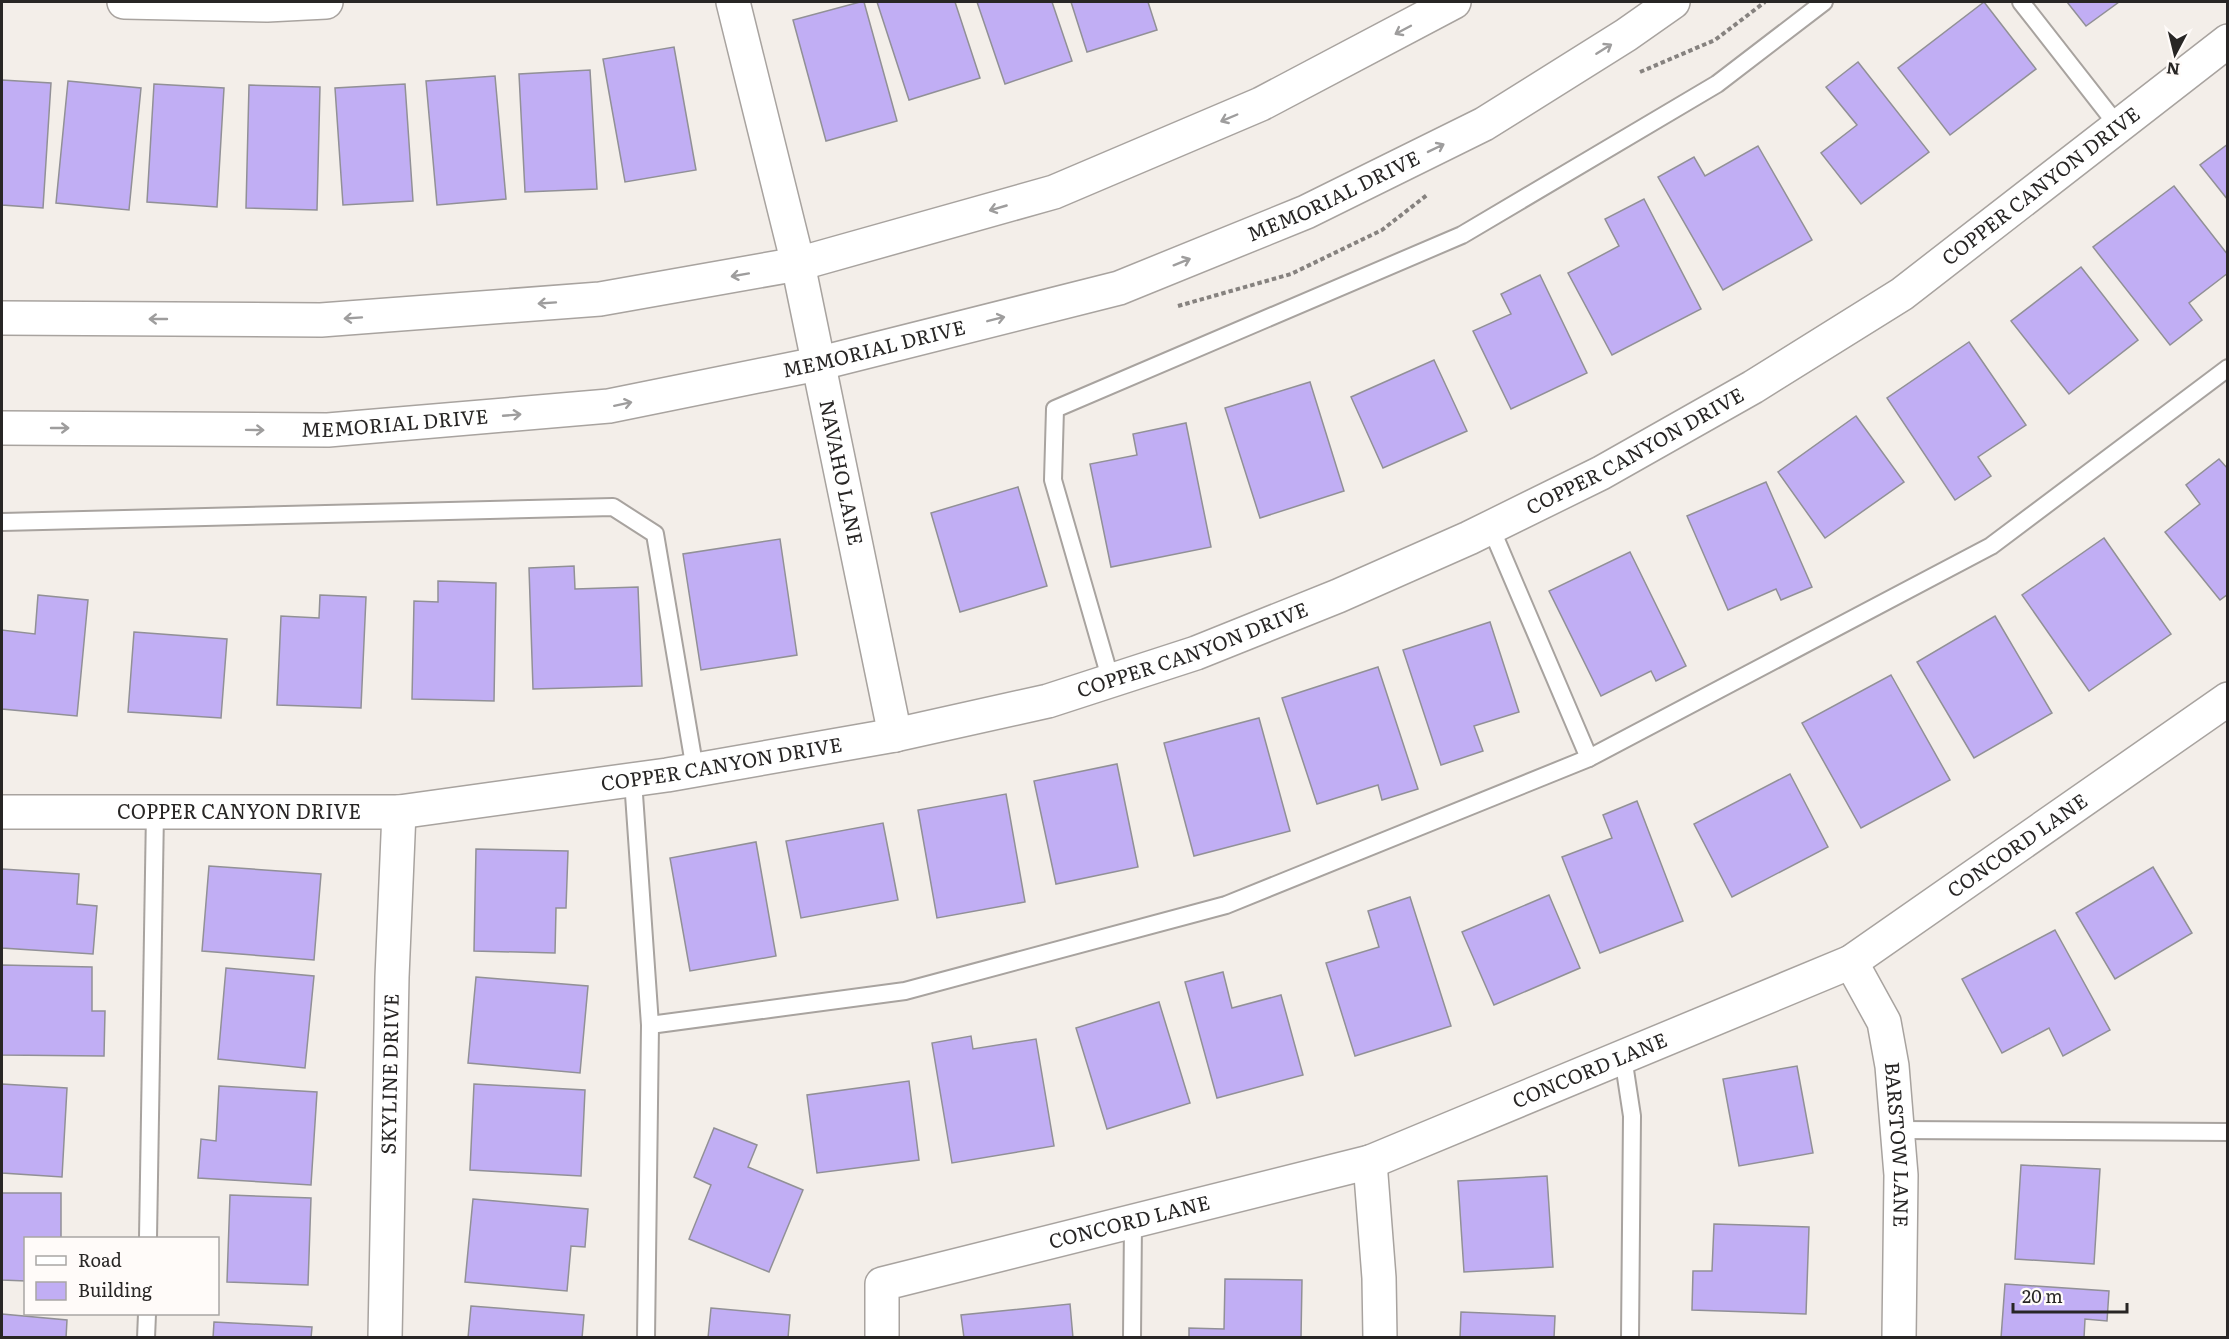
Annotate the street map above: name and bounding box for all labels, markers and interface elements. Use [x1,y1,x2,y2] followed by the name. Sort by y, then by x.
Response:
[1395,24,1412,36] one-way arrow
[2145,24,2205,84] north arrow
[1595,42,1612,54] one-way arrow
[2165,57,2181,83] text: N
[1934,98,2145,271] street label: COPPER CANYON DRIVE
[1220,113,1239,124] one-way arrow
[1242,141,1424,247] street label: MEMORIAL DRIVE
[1427,141,1445,153] one-way arrow
[989,202,1008,214] one-way arrow
[1173,256,1191,267] one-way arrow
[731,269,750,280] one-way arrow
[538,298,558,309] one-way arrow
[779,310,968,384] street label: MEMORIAL DRIVE
[343,312,363,323] one-way arrow
[148,313,168,325] one-way arrow
[986,313,1005,324] one-way arrow
[1520,378,1749,521] street label: COPPER CANYON DRIVE
[813,397,873,548] street label: NAVAHO LANE
[613,398,633,409] one-way arrow
[301,399,489,443] street label: MEMORIAL DRIVE
[502,409,522,420] one-way arrow
[49,422,69,434] one-way arrow
[244,424,264,435] one-way arrow
[1072,593,1312,704] street label: COPPER CANYON DRIVE
[599,728,844,797] street label: COPPER CANYON DRIVE
[1940,785,2093,904] street label: CONCORD LANE
[117,795,361,825] street label: COPPER CANYON DRIVE
[372,993,405,1155] street label: SKYLINE DRIVE
[1507,1023,1671,1114] street label: CONCORD LANE
[1879,1061,1918,1227] street label: BARSTOW LANE
[1045,1186,1213,1255] street label: CONCORD LANE
[24,1237,219,1315] legend
[78,1246,122,1273] text: Road
[78,1276,153,1303] text: Building
[2013,1276,2127,1314] scale bar
[2022,1282,2063,1309] text: 20 m

